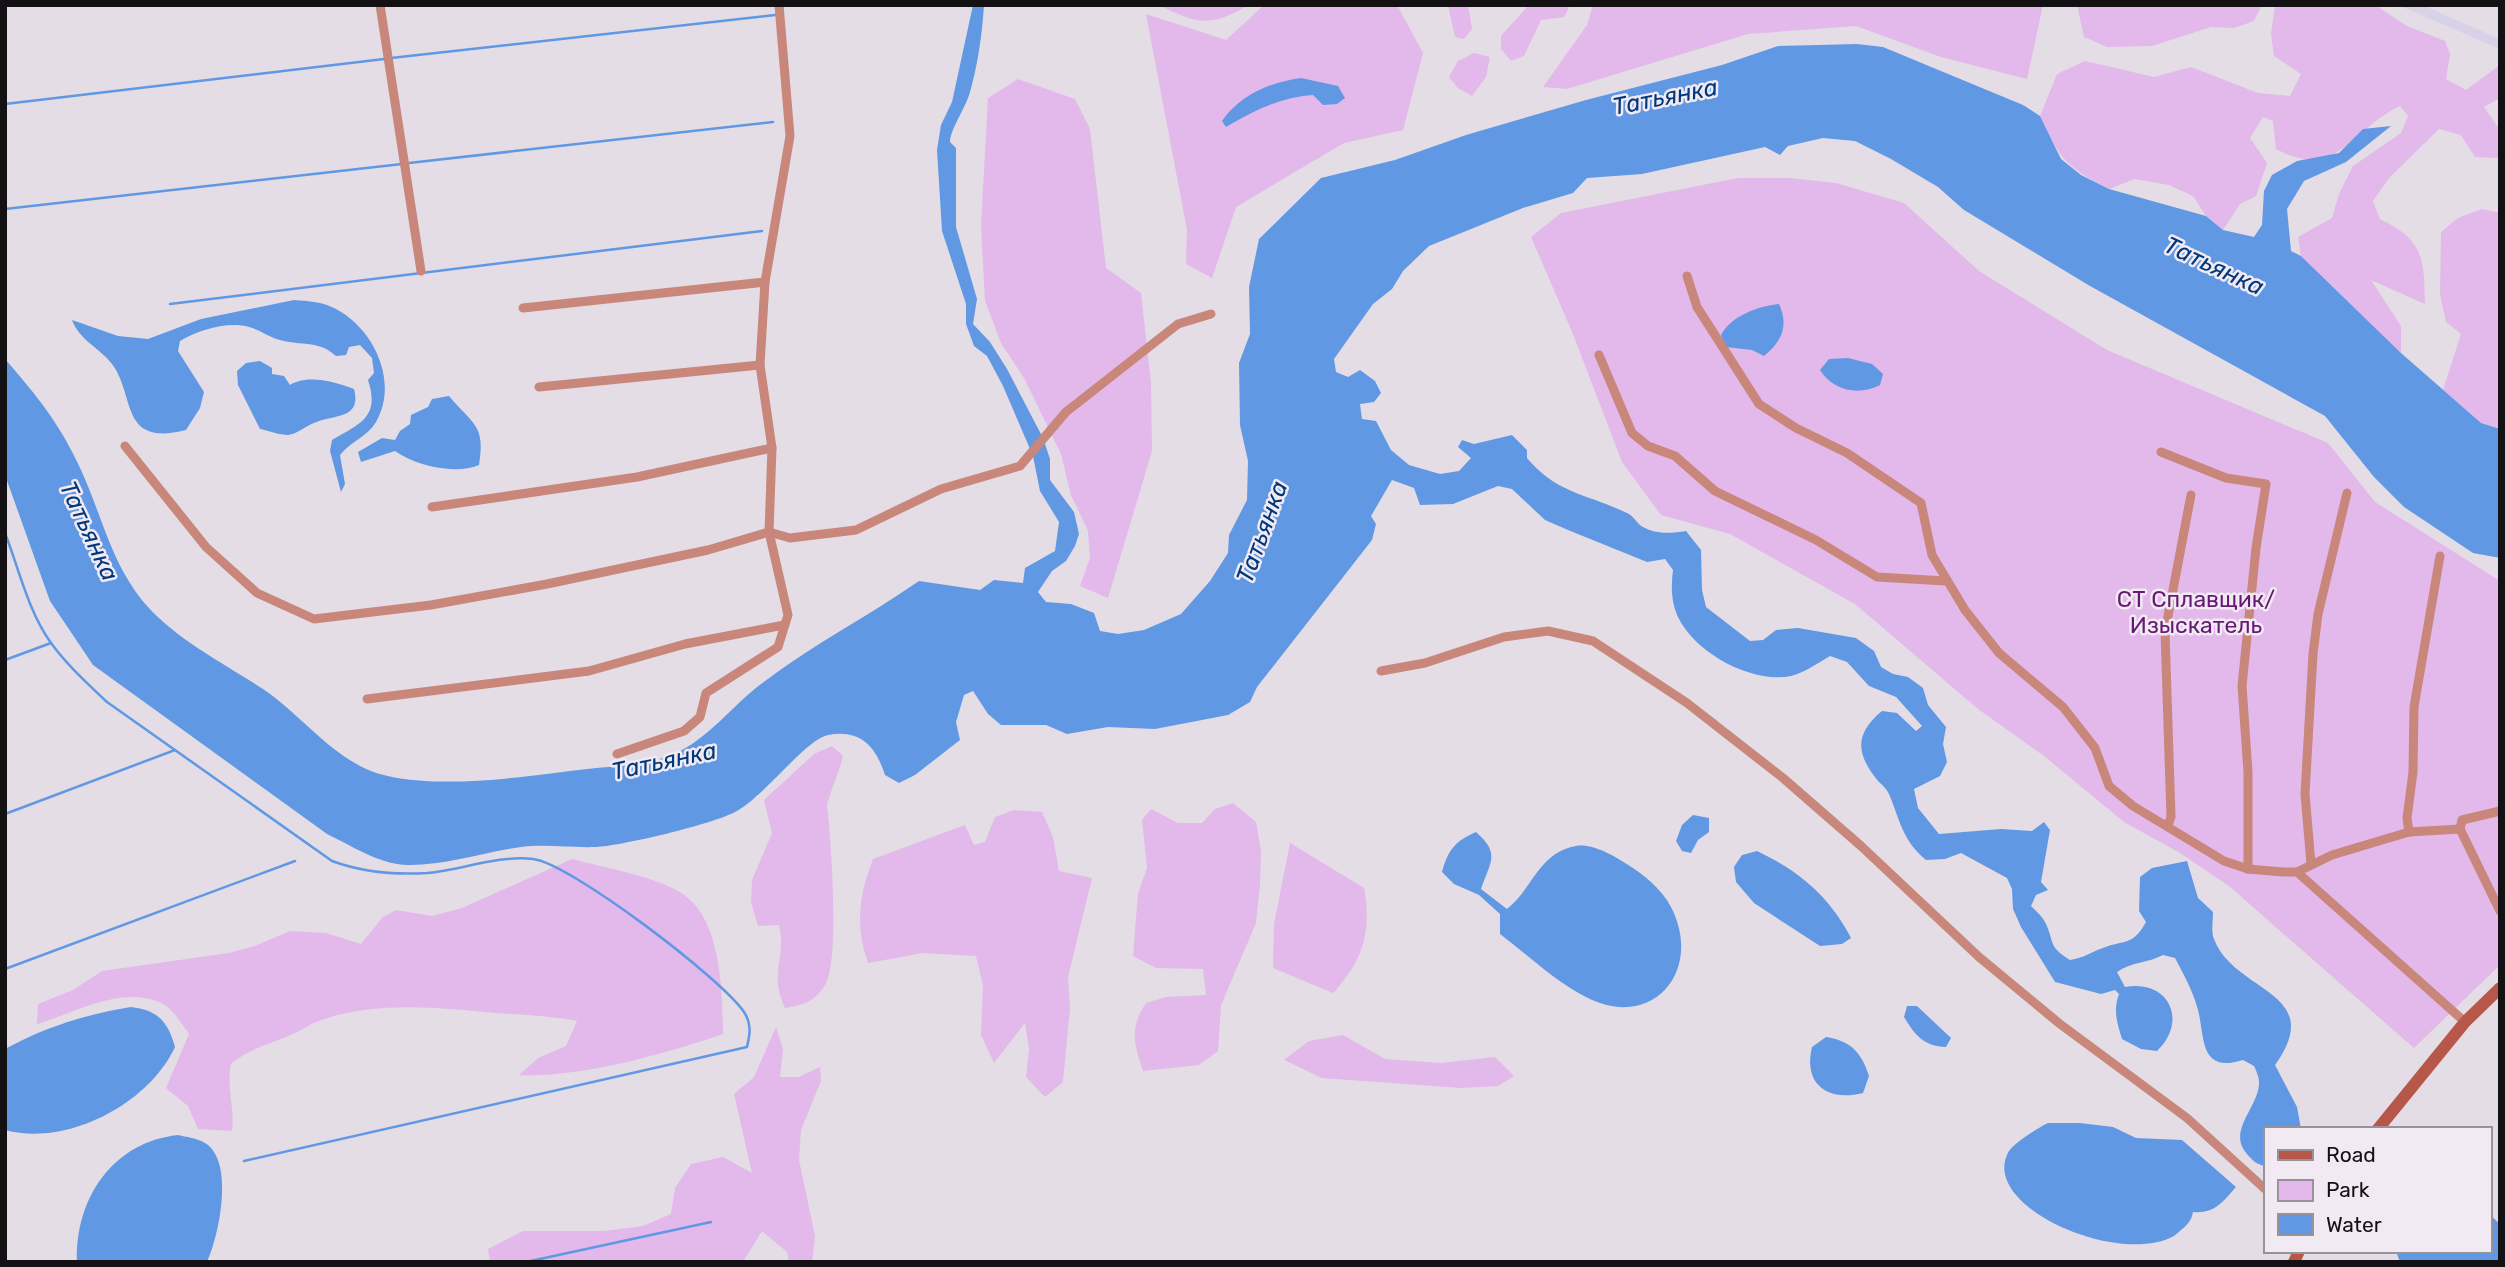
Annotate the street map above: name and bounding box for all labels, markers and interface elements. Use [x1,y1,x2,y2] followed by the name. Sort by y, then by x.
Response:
[1610,73,1720,121] water label: Татьянка
[2160,231,2268,301] water label: Татьянка
[54,477,124,585] water label: Татьянка
[1231,477,1293,587] water label: Татьянка
[2117,585,2275,639] park label: СТ Сплавщик/ Изыскатель
[609,736,719,786] water label: Татьянка
[2264,1127,2491,1253] legend
[2326,1142,2376,1167] text: Road
[2326,1177,2370,1202] text: Park
[2326,1212,2382,1237] text: Water

